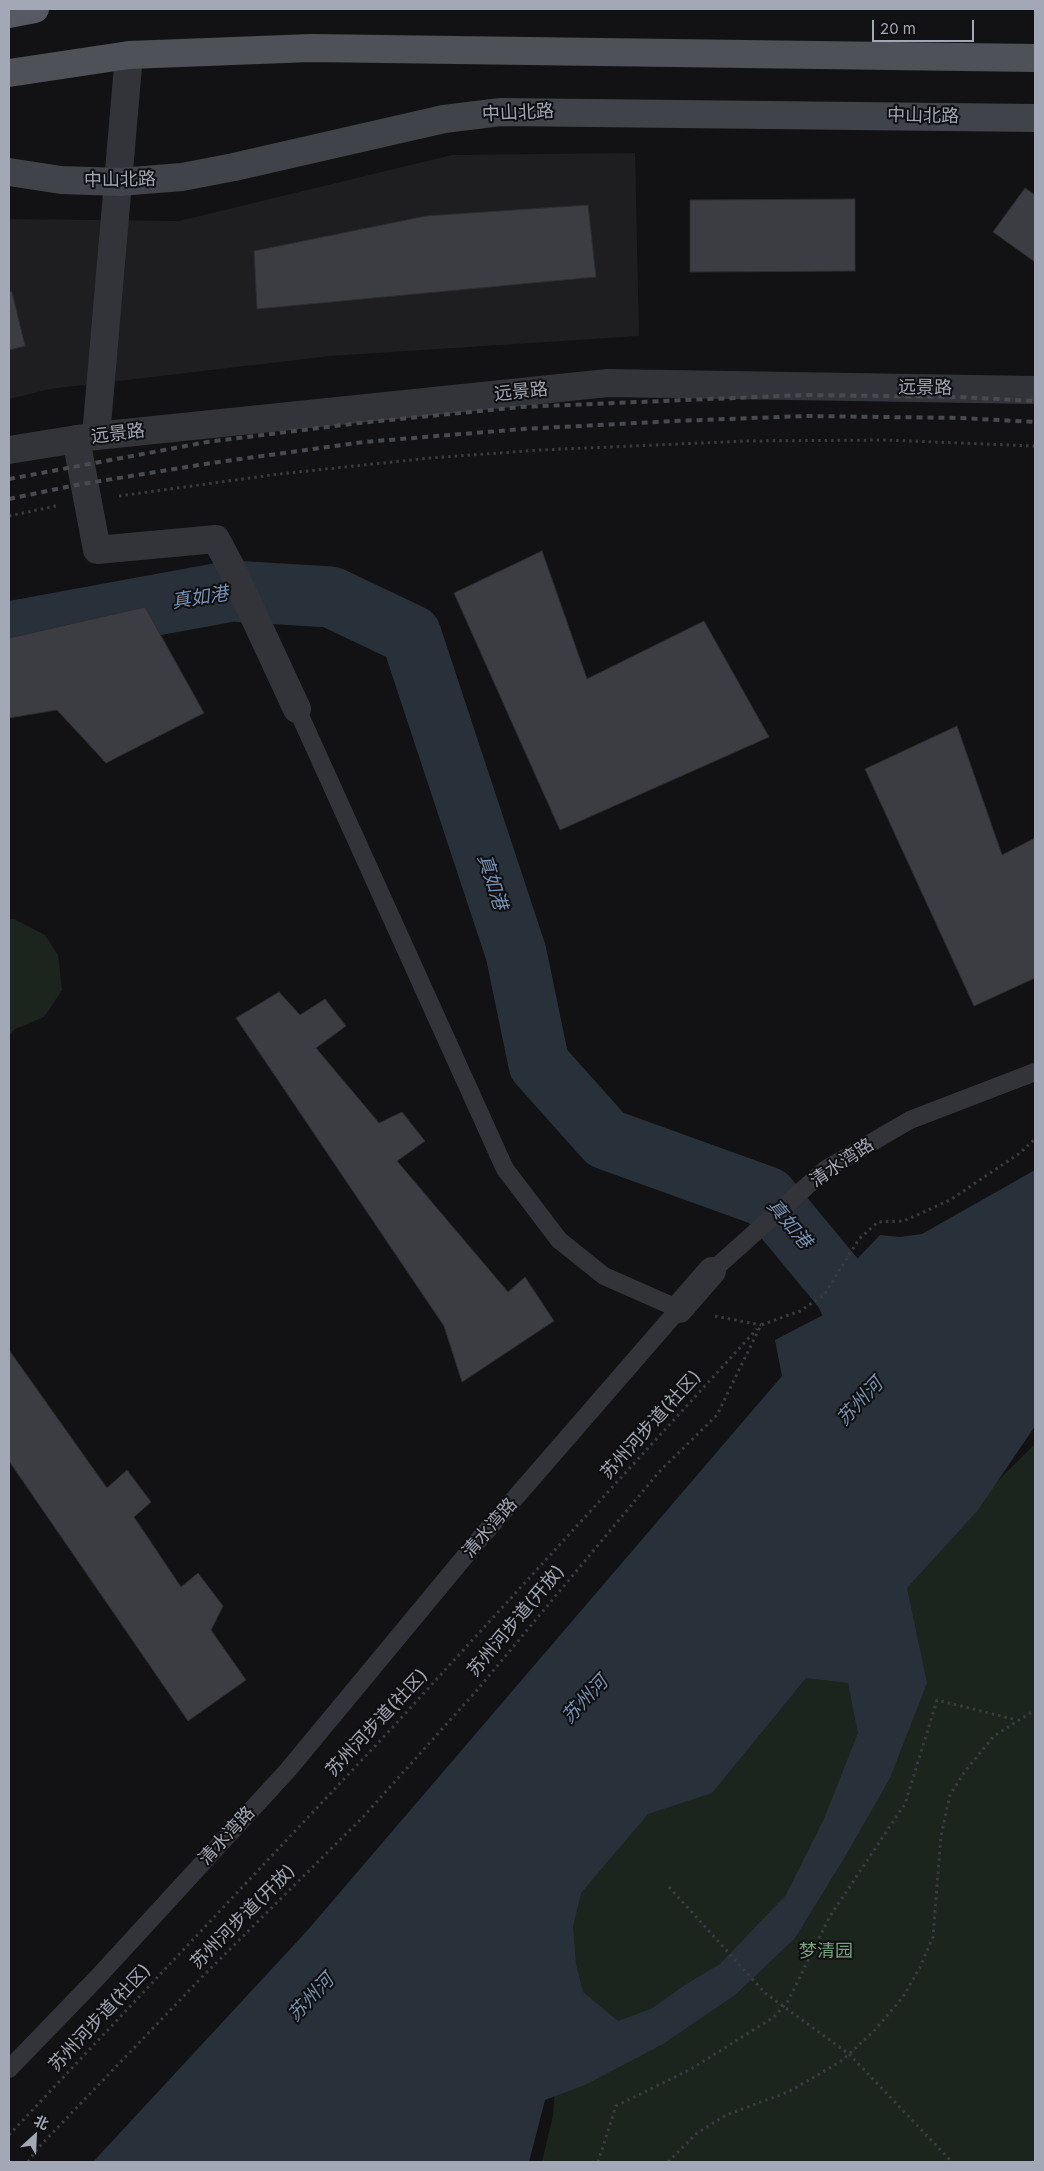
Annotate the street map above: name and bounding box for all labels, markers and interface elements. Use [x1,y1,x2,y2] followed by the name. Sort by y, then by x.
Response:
[874,10,976,42] scale bar
[880,19,916,38] text: 20 m
[481,100,555,126] street label: 中山北路
[887,105,959,127] street label: 中山北路
[84,169,156,191] street label: 中山北路
[898,377,952,399] street label: 远景路
[493,378,549,406] street label: 远景路
[90,420,146,448] street label: 远景路
[170,582,230,614] water label: 真如港
[472,851,512,913] water label: 真如港
[806,1134,878,1192] street label: 清水湾路
[762,1195,816,1253] water label: 真如港
[596,1366,706,1484] street label: 苏州河步道(社区)
[832,1373,888,1431] water label: 苏州河
[458,1494,522,1562] street label: 清水湾路
[463,1561,569,1681] street label: 苏州河步道(开放)
[322,1665,432,1781] street label: 苏州河步道(社区)
[557,1671,613,1729] water label: 苏州河
[195,1802,259,1870] street label: 清水湾路
[186,1860,300,1974] street label: 苏州河步道(开放)
[799,1941,853,1963] park label: 梦清园
[45,1960,155,2076] street label: 苏州河步道(社区)
[283,1969,339,2027] water label: 苏州河
[10,2111,60,2161] north arrow
[32,2111,51,2133] text: 北

